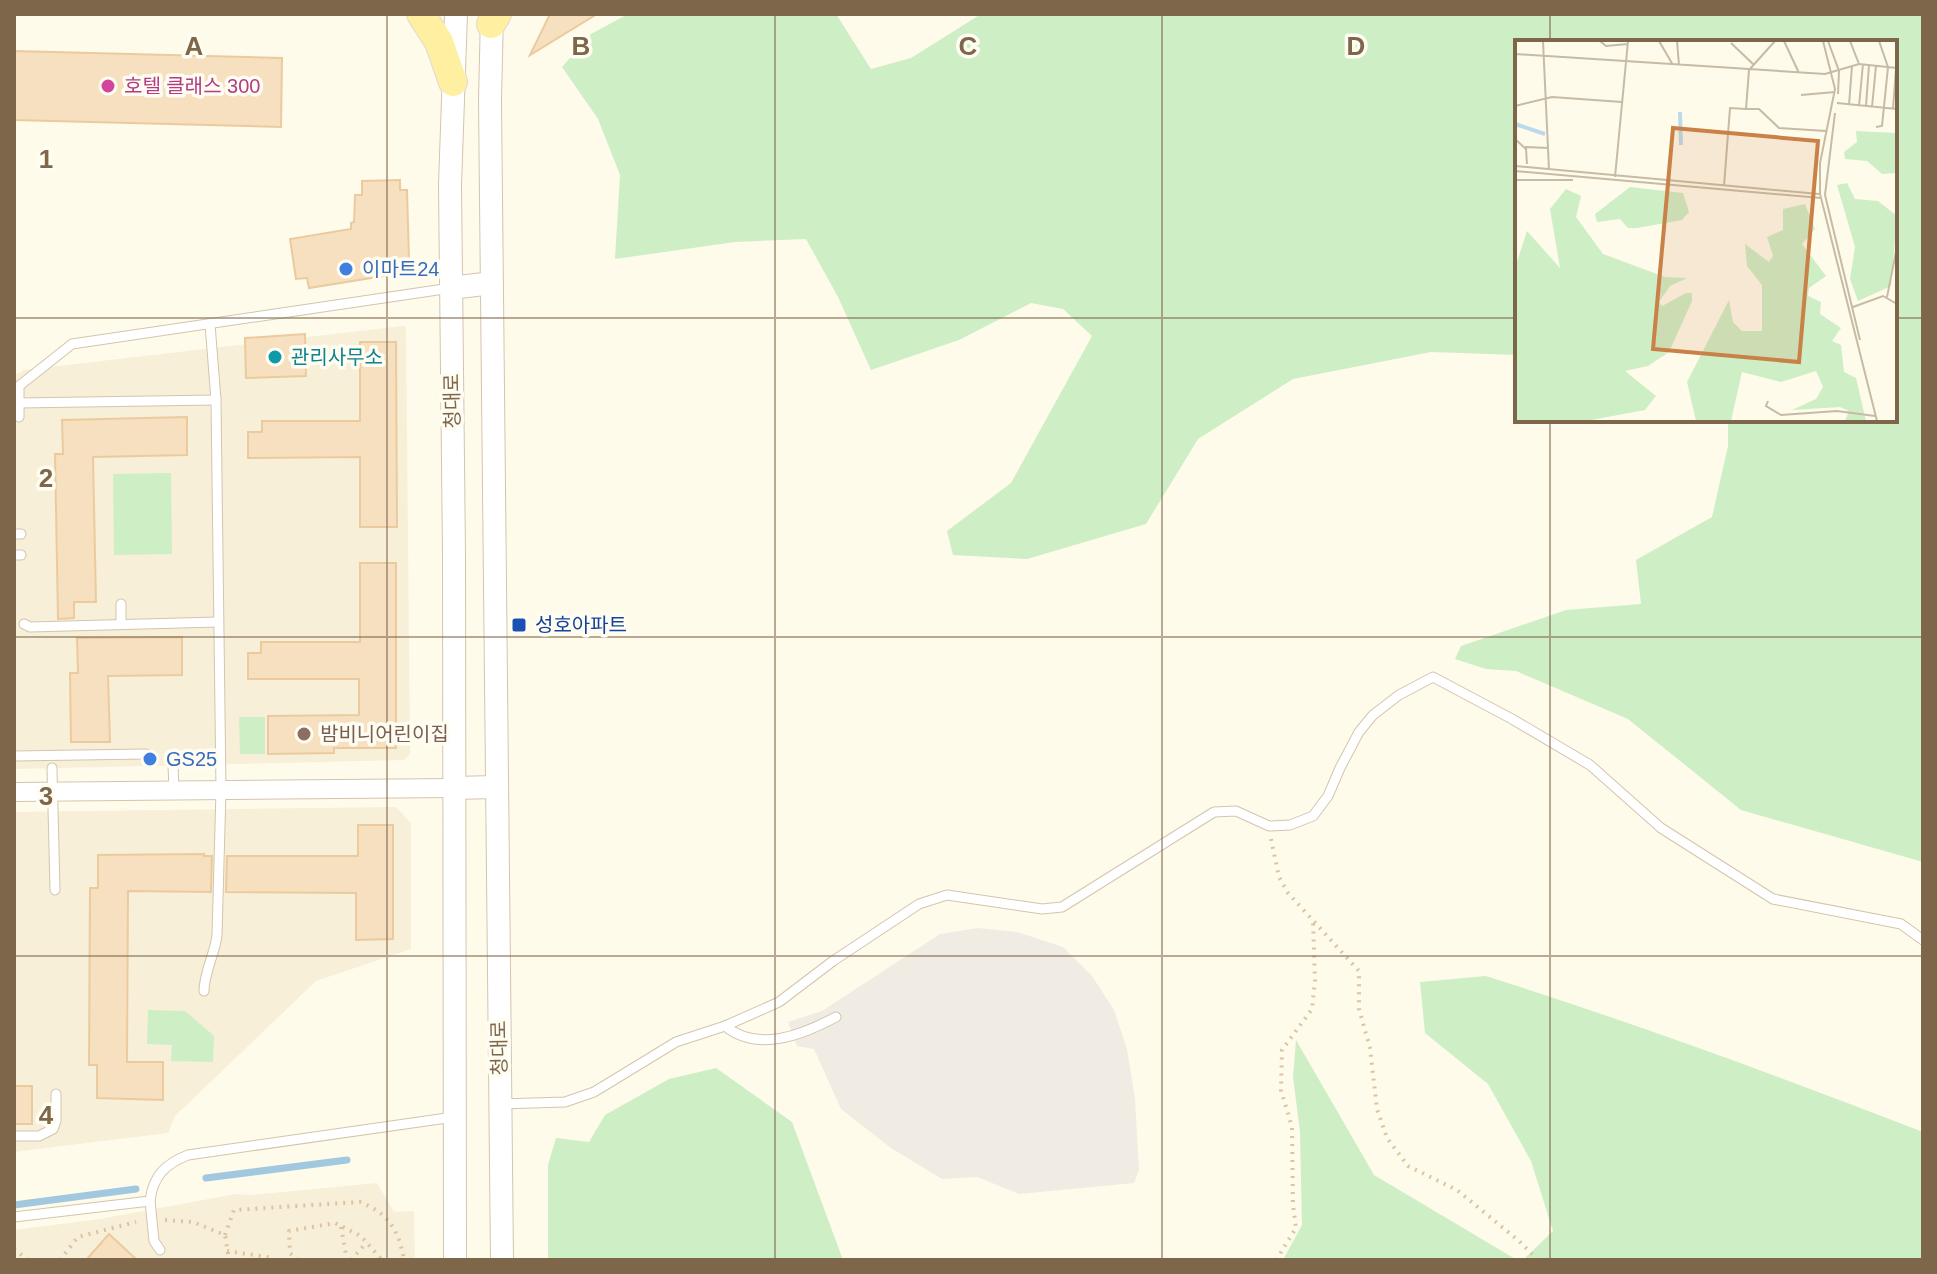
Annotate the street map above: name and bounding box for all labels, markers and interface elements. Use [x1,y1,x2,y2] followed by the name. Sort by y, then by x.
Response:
[185,31,204,61] text: A
[572,31,590,61] text: B
[959,31,978,61] text: C
[1347,31,1365,61] text: D
[1515,40,1897,422] inset map
[124,75,260,97] place label: 호텔 클래스 300
[99,77,117,95] marker: 호텔 클래스 300
[39,144,53,174] text: 1
[362,258,439,280] place label: 이마트24
[337,260,355,278] marker: 이마트24
[291,346,383,368] place label: 관리사무소
[266,348,284,366] marker: 관리사무소
[441,373,463,429] street label: 청대로
[39,463,53,493] text: 2
[535,614,627,636] place label: 성호아파트
[510,616,528,634] marker: 성호아파트
[320,723,449,745] place label: 밤비니어린이집
[295,725,313,743] marker: 밤비니어린이집
[166,748,217,770] place label: GS25
[141,750,159,768] marker: GS25
[39,781,53,811] text: 3
[488,1020,510,1076] street label: 청대로
[39,1100,54,1130] text: 4

